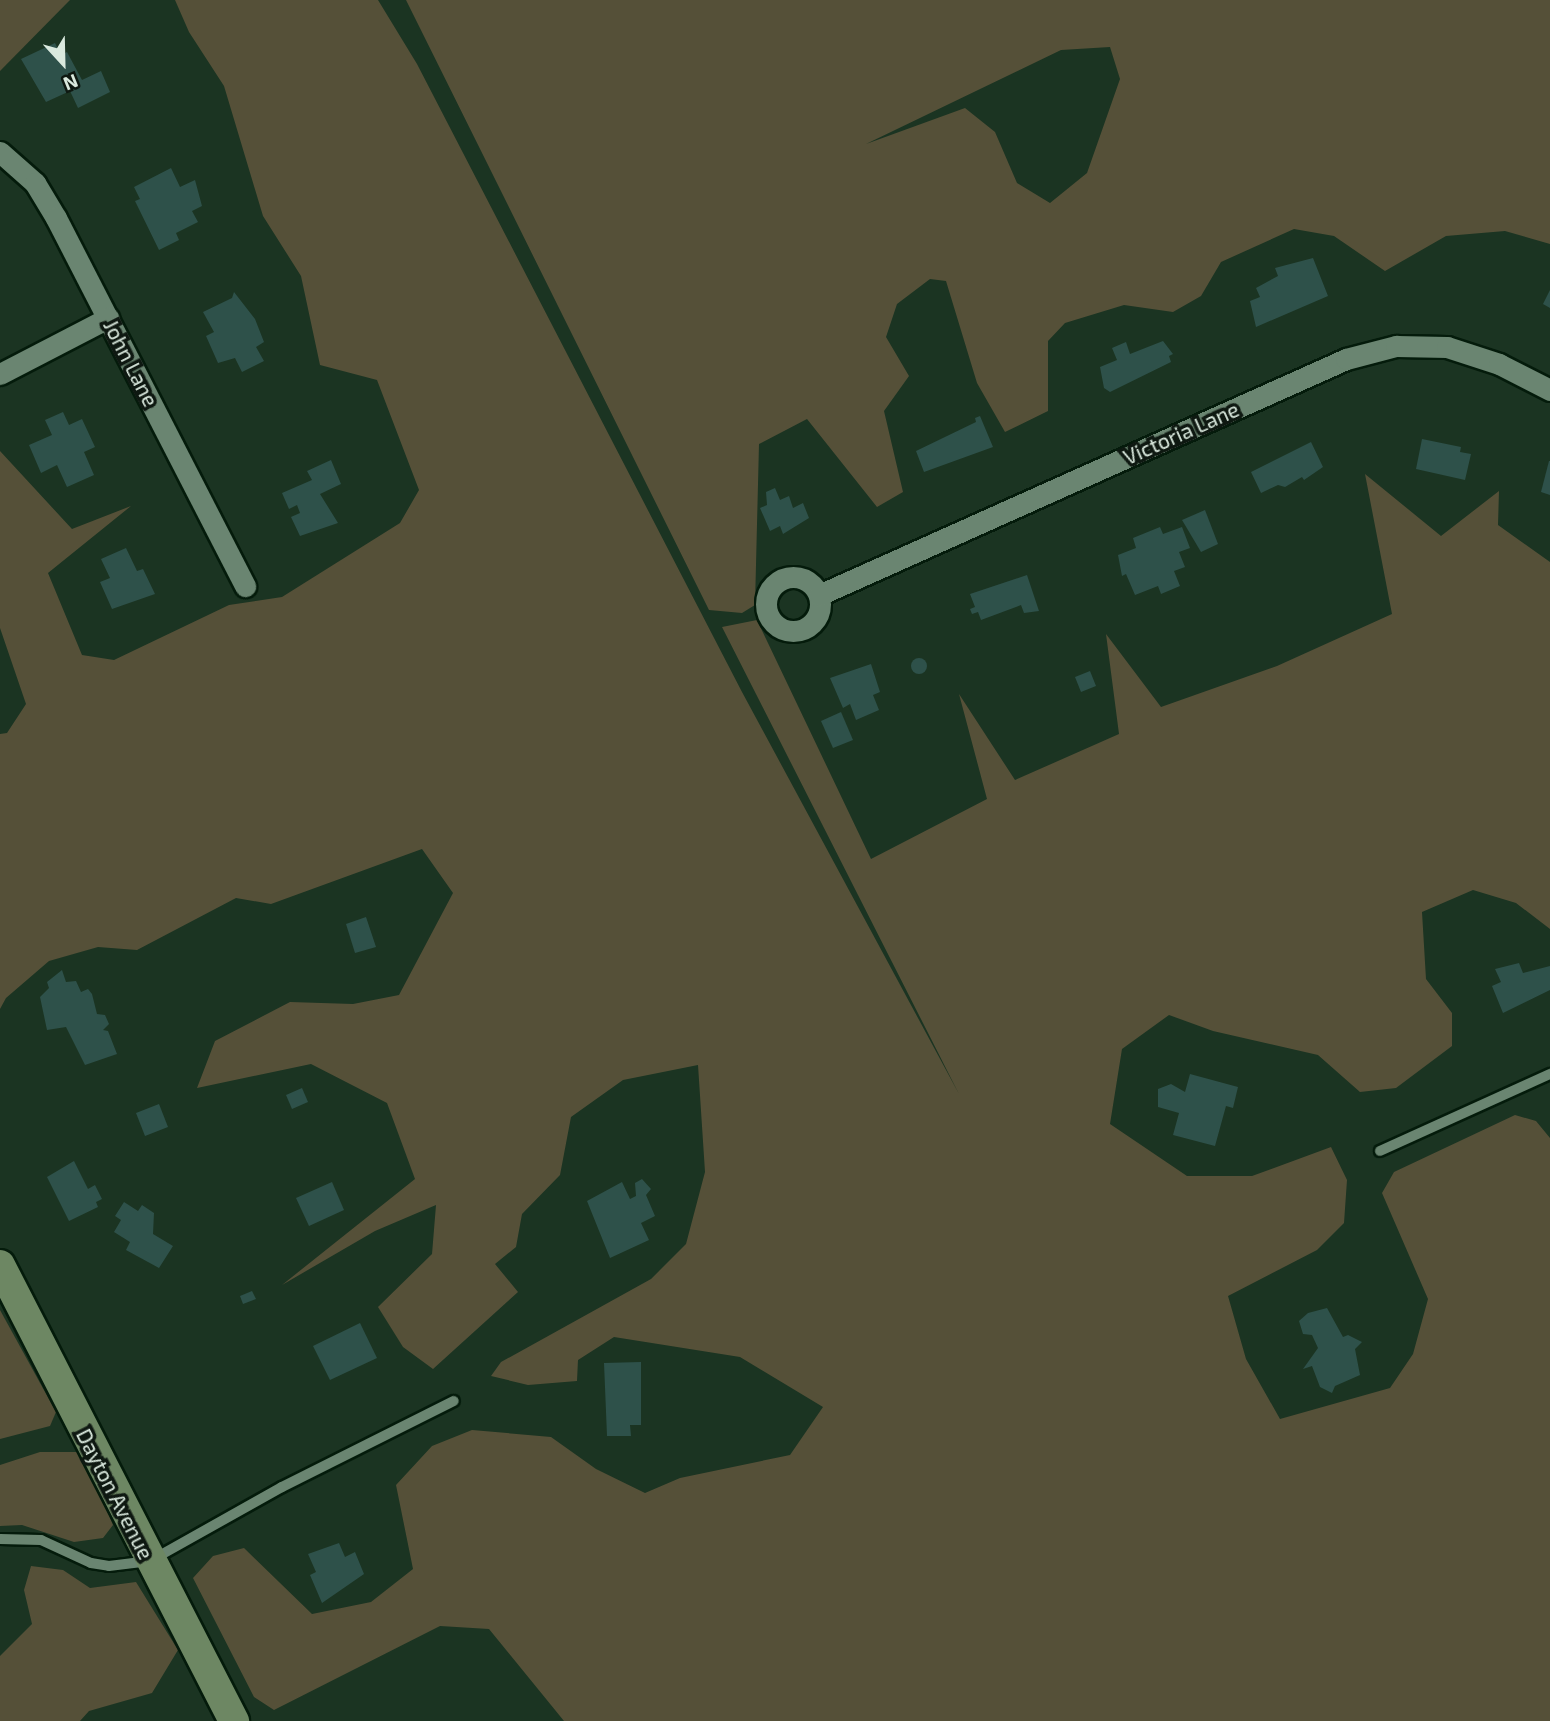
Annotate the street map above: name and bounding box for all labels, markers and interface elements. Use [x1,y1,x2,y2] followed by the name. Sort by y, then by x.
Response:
[28,28,98,98] north arrow
[60,70,82,96] text: N
[98,315,164,411] street label: John Lane
[1119,396,1243,470] street label: Victoria Lane
[71,1424,159,1564] street label: Dayton Avenue

